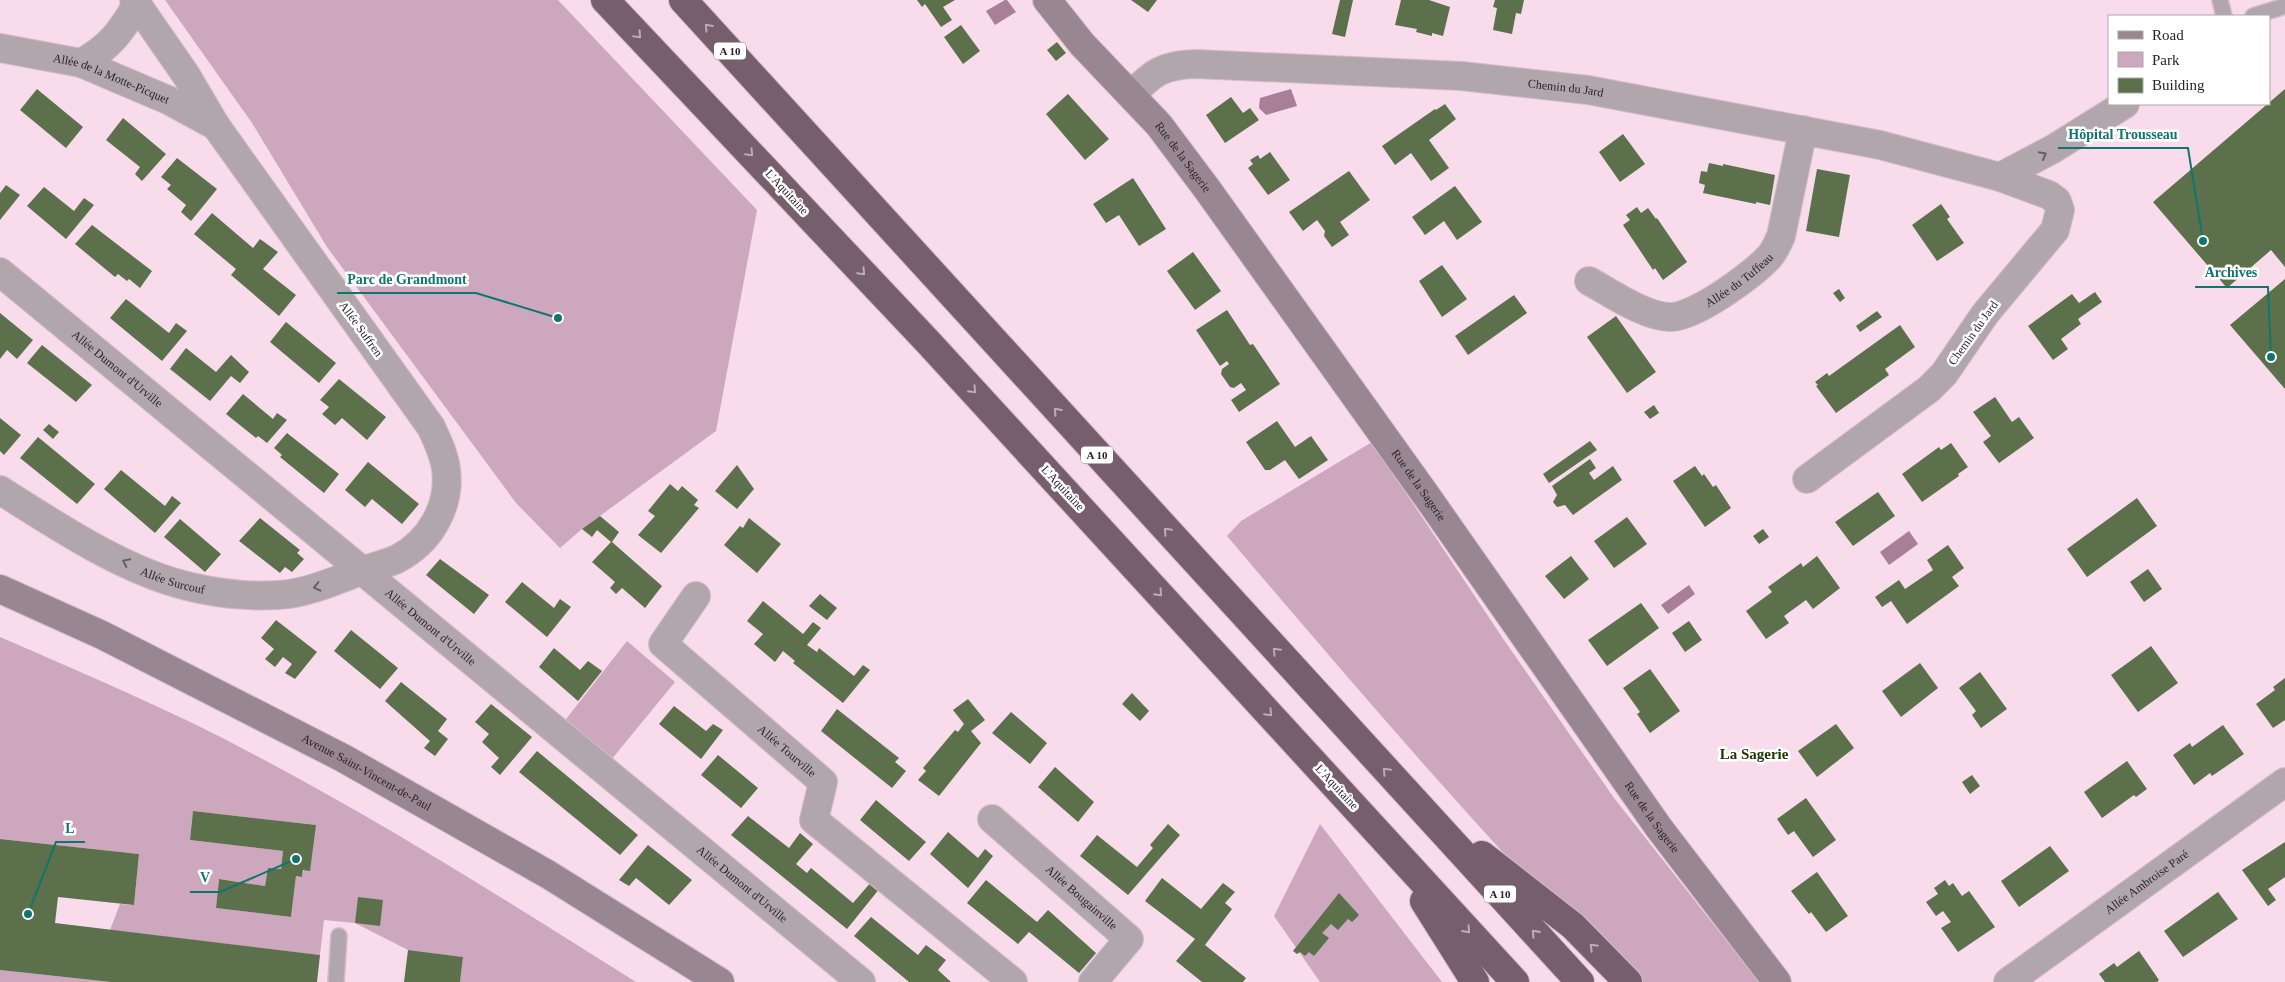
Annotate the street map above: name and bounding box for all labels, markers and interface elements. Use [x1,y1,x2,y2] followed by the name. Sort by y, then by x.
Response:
[2108,15,2270,105] legend
[705,24,714,33] one-way arrow
[2152,27,2184,43] text: Road
[632,30,641,39] one-way arrow
[714,42,746,59] road number: A 10
[52,51,172,107] street label: Allée de la Motte-Picquet
[2152,52,2180,68] text: Park
[1527,76,1605,100] street label: Chemin du Jard
[2152,77,2205,93] text: Building
[1152,119,1214,195] street label: Rue de la Sagerie
[2058,119,2188,148] callout: Hôpital Trousseau
[2068,127,2178,142] text: Hôpital Trousseau
[744,148,753,157] one-way arrow
[2038,151,2047,161] one-way arrow
[763,166,811,218] street label: L'Aquitaine
[1703,250,1776,310] street label: Allée du Tuffeau
[2195,258,2268,287] callout: Archives
[337,264,476,293] callout: Parc de Grandmont
[2205,265,2258,280] text: Archives
[856,266,865,275] one-way arrow
[347,272,467,287] text: Parc de Grandmont
[1945,298,2001,368] street label: Chemin du Jard
[336,299,386,359] street label: Allée Suffren
[69,327,166,410] street label: Allée Dumont d'Urville
[967,385,976,394] one-way arrow
[1054,408,1063,417] one-way arrow
[1081,446,1113,464] road number: A 10
[1389,447,1449,524] street label: Rue de la Sagerie
[1039,462,1087,514] street label: L'Aquitaine
[1164,528,1173,537] one-way arrow
[122,558,131,569] one-way arrow
[138,564,206,597] street label: Allée Surcouf
[313,581,322,592] one-way arrow
[382,585,479,669] street label: Allée Dumont d'Urville
[1153,588,1162,597] one-way arrow
[1273,648,1282,657] one-way arrow
[1263,707,1272,716] one-way arrow
[755,722,819,780] street label: Allée Tourville
[299,731,435,814] street label: Avenue Saint-Vincent-de-Paul
[1720,746,1789,762] district label: La Sagerie
[1313,761,1361,813] street label: L'Aquitaine
[1383,767,1392,776] one-way arrow
[1622,779,1682,856] street label: Rue de la Sagerie
[56,813,85,842] callout: L
[65,821,75,836] text: L
[694,843,790,926] street label: Allée Dumont d'Urville
[2102,847,2191,917] street label: Allée Ambroise Paré
[1043,862,1120,933] street label: Allée Bougainville
[190,863,220,892] callout: V
[200,870,210,885] text: V
[1484,886,1516,902] road number: A 10
[1462,924,1471,933] one-way arrow
[1532,930,1541,939] one-way arrow
[1590,944,1599,953] one-way arrow

